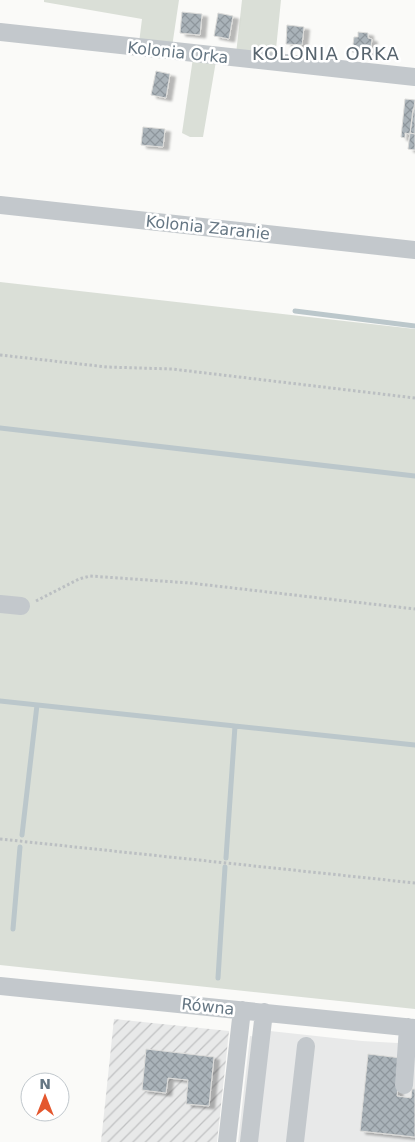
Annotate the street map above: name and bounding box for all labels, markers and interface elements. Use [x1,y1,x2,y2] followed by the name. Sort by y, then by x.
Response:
[127,38,229,67] street label: Kolonia Orka
[252,43,400,64] district label: KOLONIA ORKA
[145,212,271,243] street label: Kolonia Zaranie
[180,994,235,1019] street label: Równa
[20,1072,70,1122] north arrow
[39,1076,51,1092] text: N

